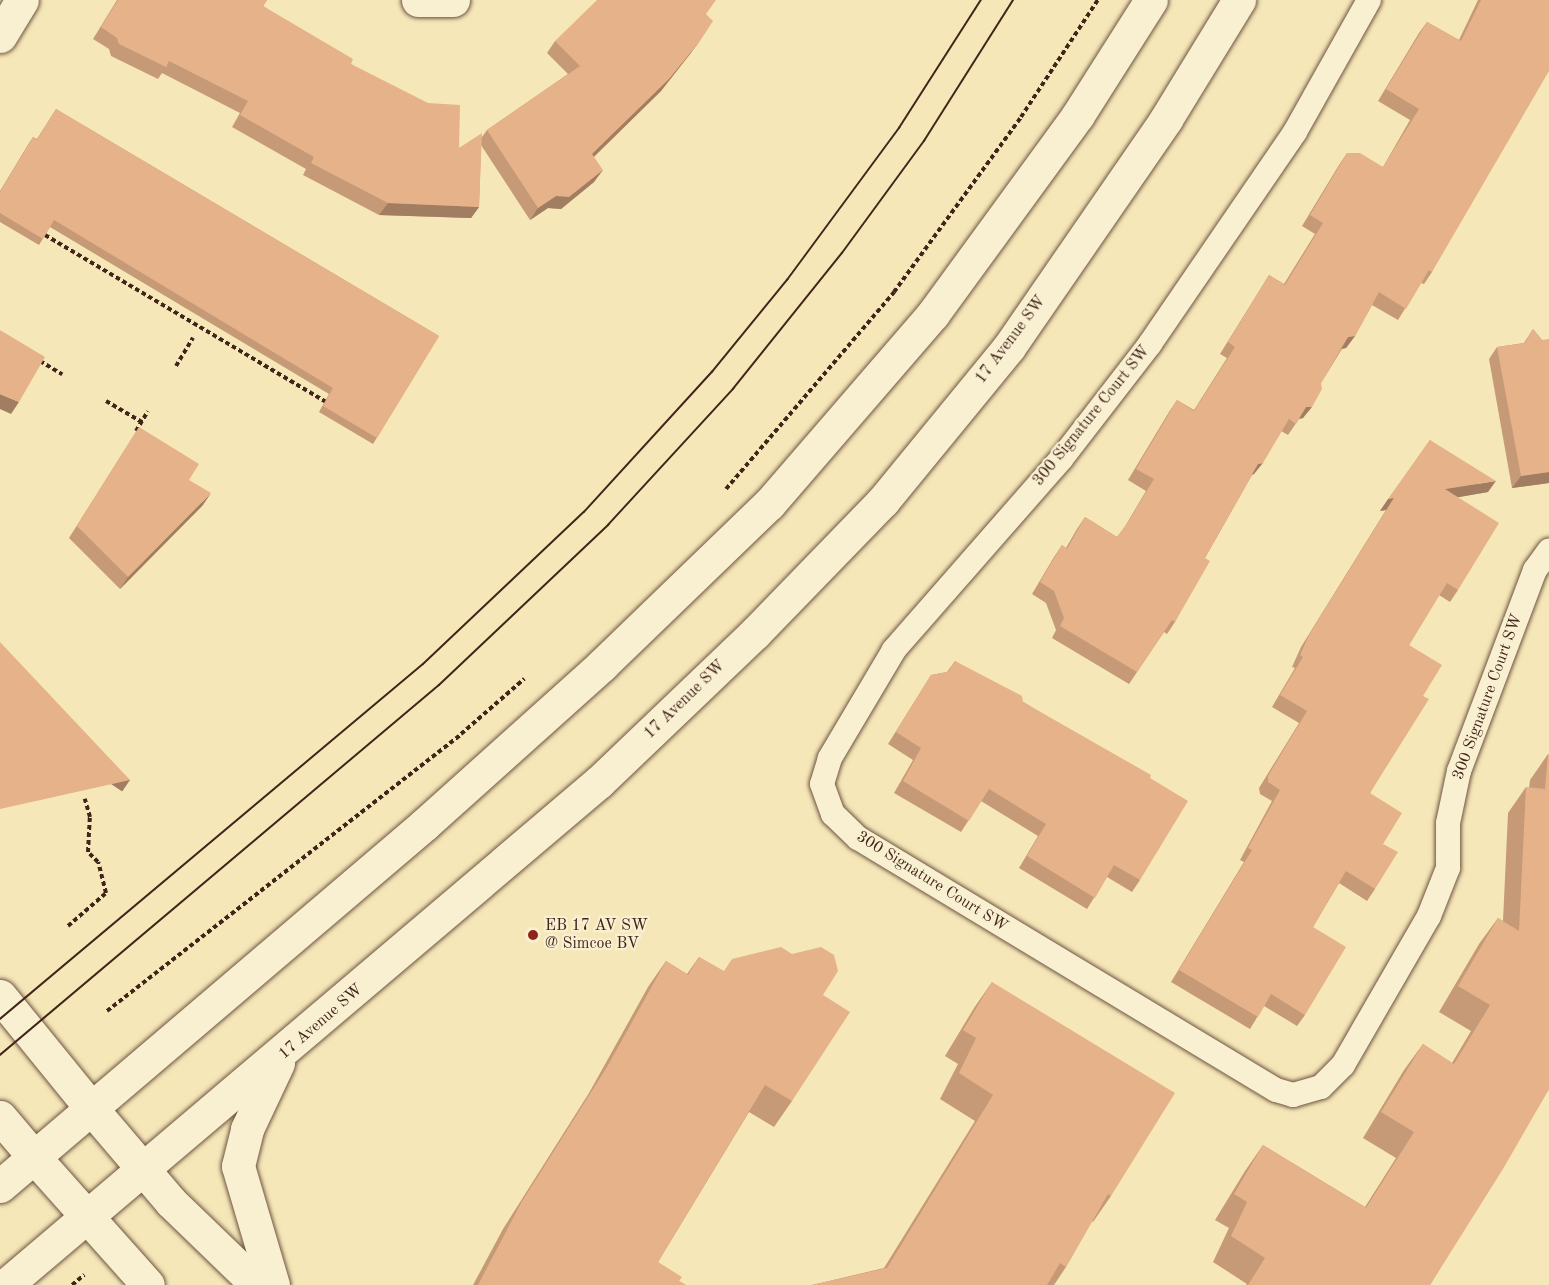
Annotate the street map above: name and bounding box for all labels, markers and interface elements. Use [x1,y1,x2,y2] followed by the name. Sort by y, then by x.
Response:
[972,292,1050,388] street label: 17 Avenue SW
[1029,342,1155,490] street label: 300 Signature Court SW
[1449,611,1527,783] street label: 300 Signature Court SW
[640,657,730,743] street label: 17 Avenue SW
[853,827,1011,937] street label: 300 Signature Court SW
[545,916,648,954] place label: EB 17 AV SW @ Simcoe BV
[526,928,540,942] marker: EB 17 AV SW @ Simcoe BV
[275,980,367,1064] street label: 17 Avenue SW

